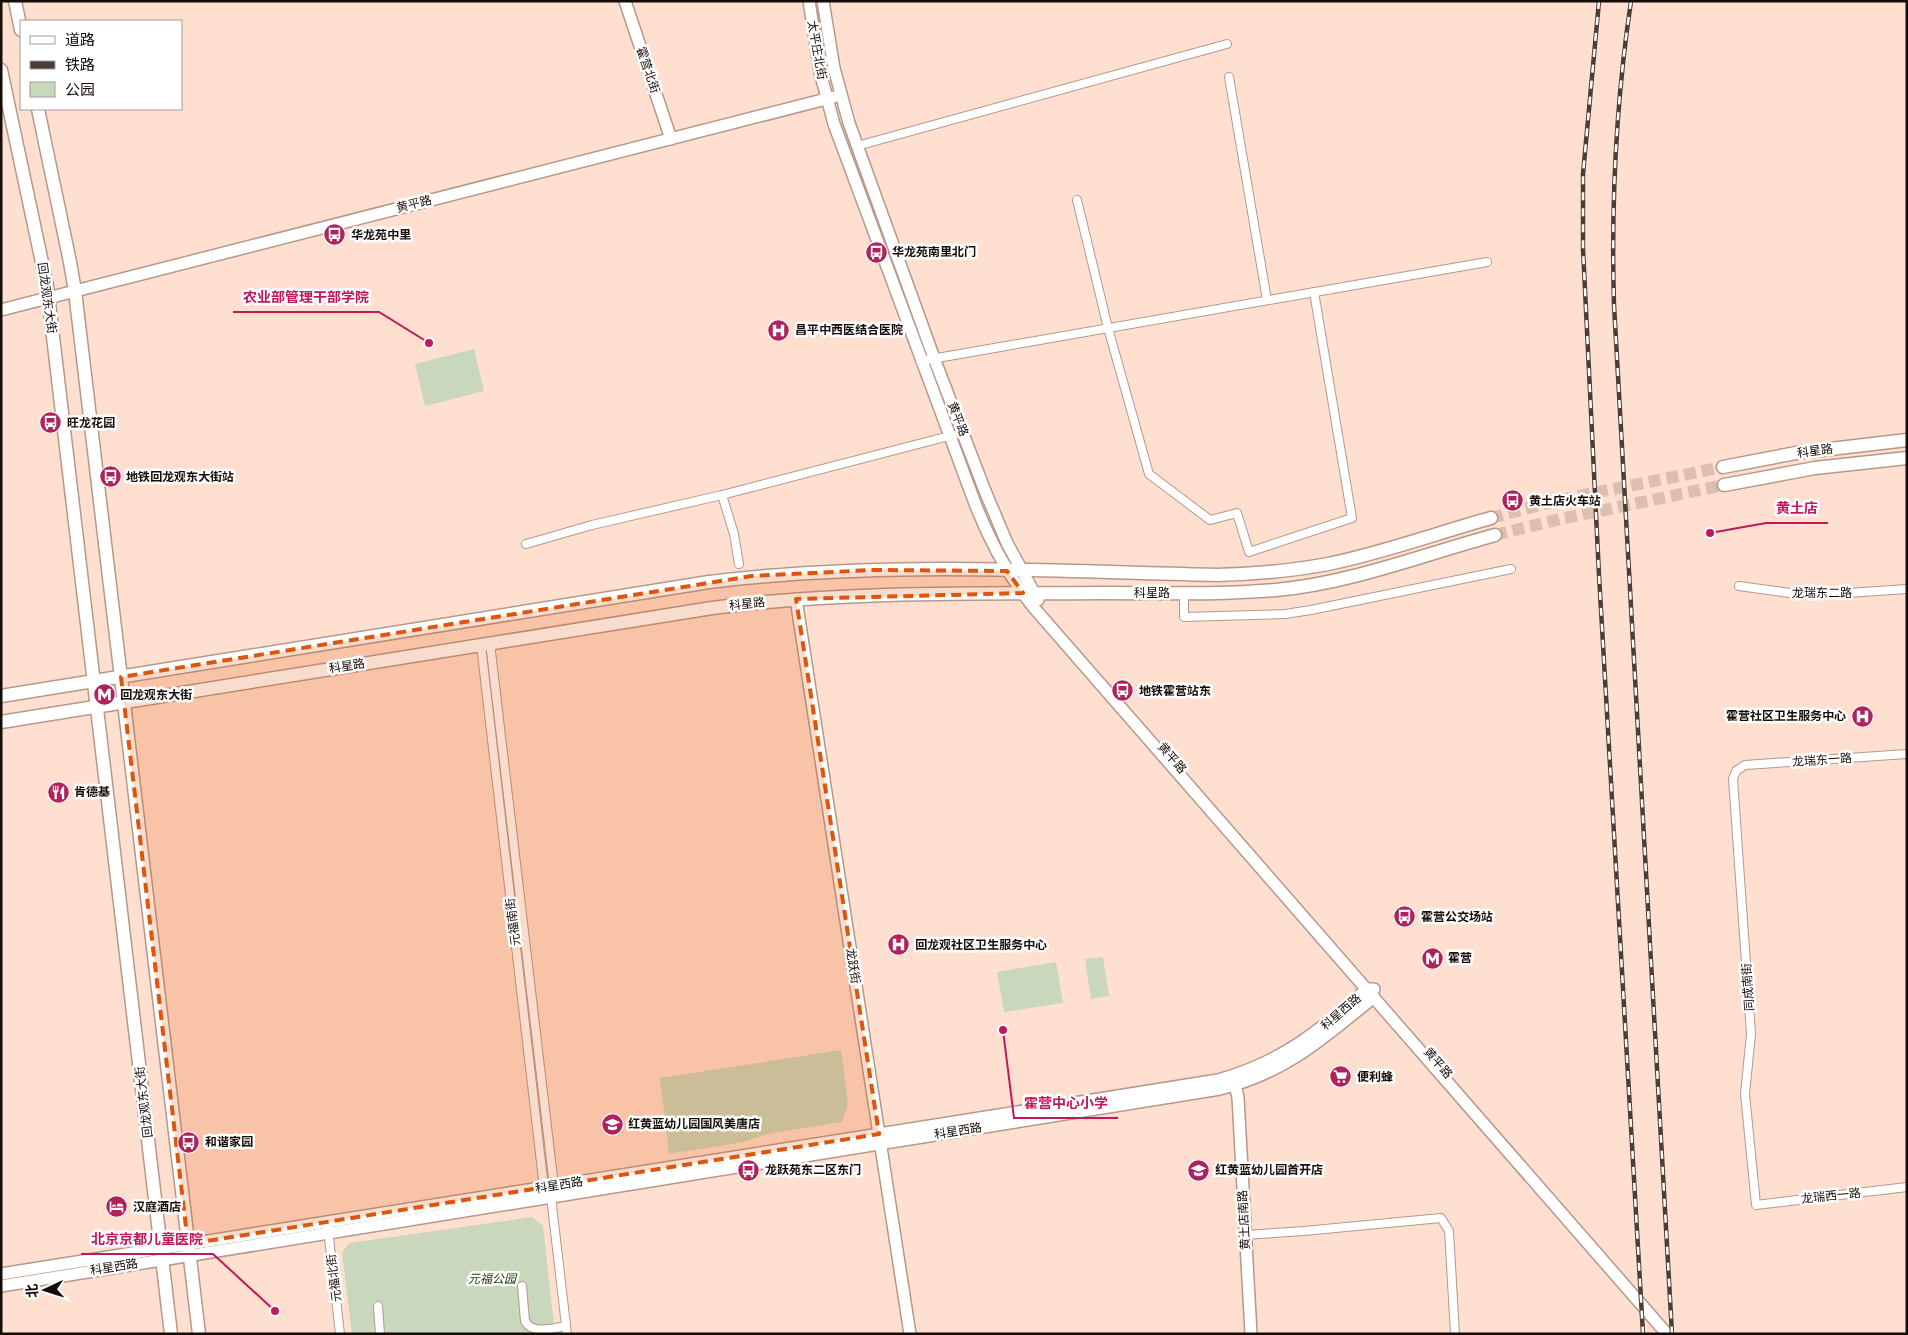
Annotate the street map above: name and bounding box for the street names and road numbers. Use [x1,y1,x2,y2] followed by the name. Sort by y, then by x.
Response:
[804,19,830,81] street label: 太平庄北街
[633,45,663,95] street label: 霍营北街
[395,192,433,216] street label: 黄平路
[34,261,60,335] street label: 回龙观东大街
[944,399,972,439] street label: 黄平路
[1796,441,1834,461] street label: 科星路
[1134,585,1170,601] street label: 科星路
[1792,585,1852,601] street label: 龙瑞东二路
[728,594,766,614] street label: 科星路
[328,655,366,677] street label: 科星路
[1154,739,1190,777] street label: 黄平路
[1792,750,1852,770] street label: 龙瑞东一路
[502,897,524,947] street label: 元福南街
[842,947,864,985] street label: 龙跃街
[1738,962,1758,1012] street label: 同成南街
[1318,990,1364,1034] street label: 科星西路
[1420,1044,1456,1082] street label: 黄平路
[132,1065,156,1139] street label: 回龙观东大街
[933,1119,983,1143] street label: 科星西路
[534,1173,584,1197] street label: 科星西路
[1800,1185,1862,1207] street label: 龙瑞西一路
[1234,1190,1254,1250] street label: 黄土店南路
[323,1253,345,1303] street label: 元福北街
[89,1255,139,1279] street label: 科星西路

